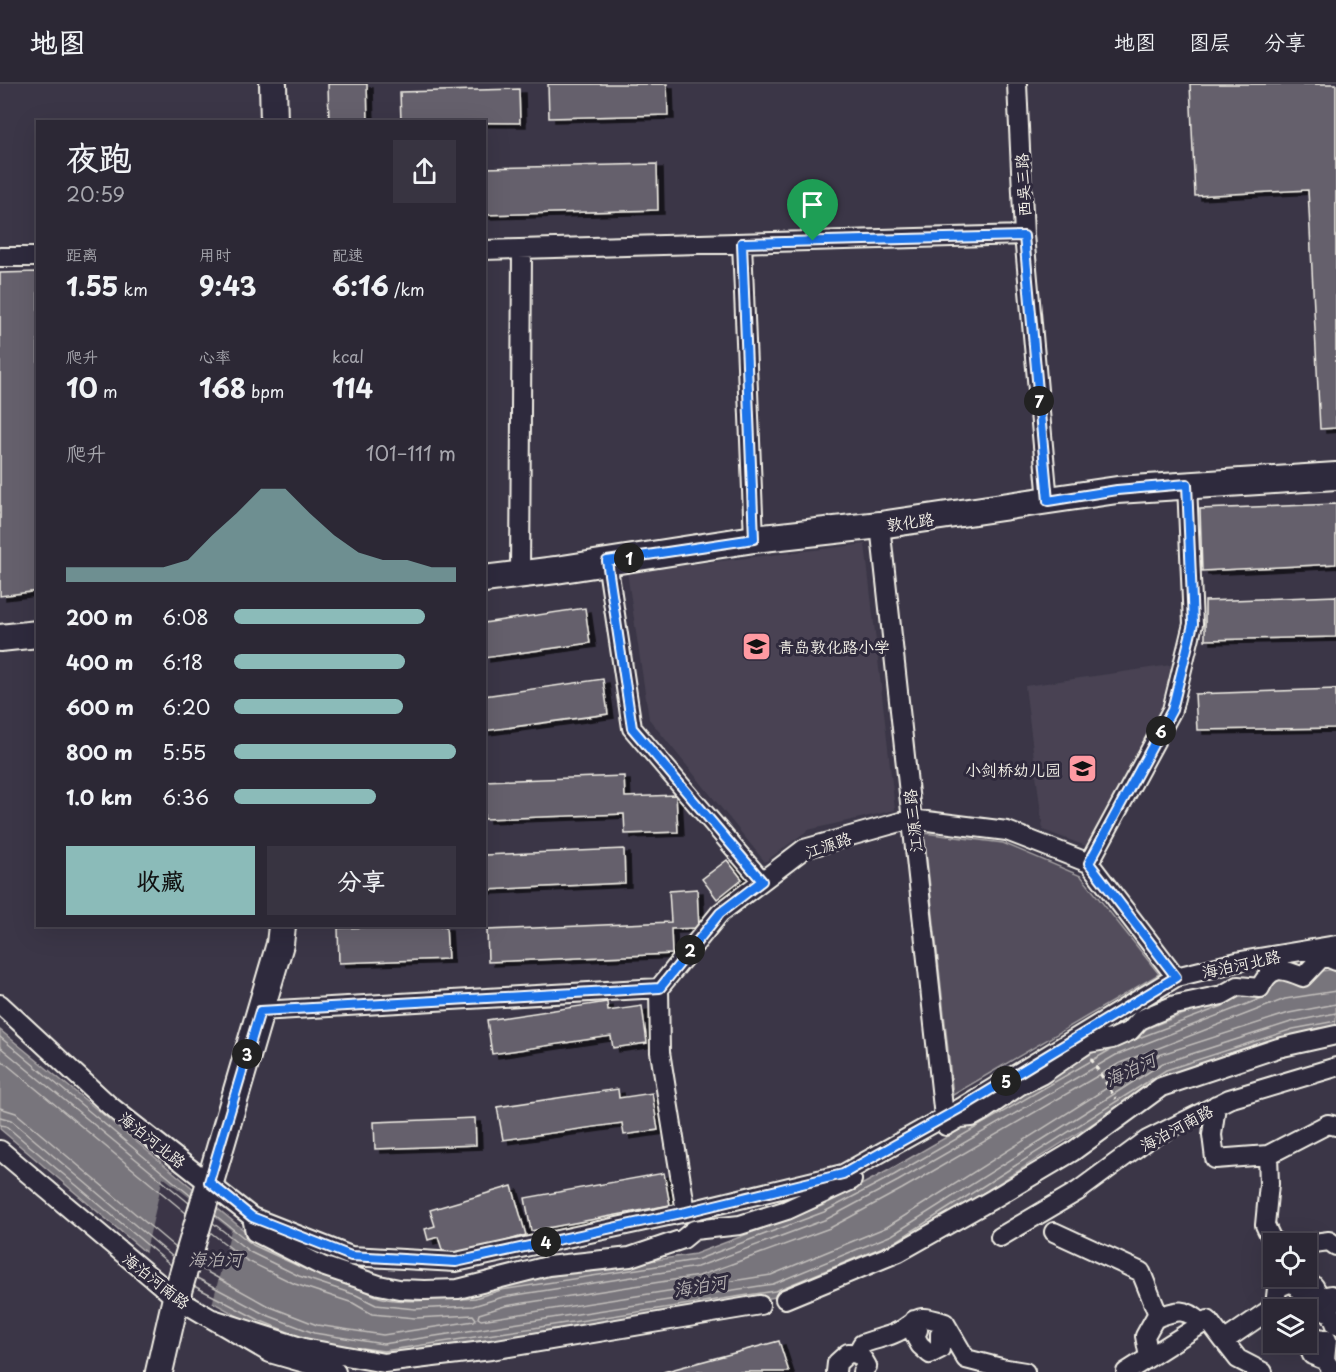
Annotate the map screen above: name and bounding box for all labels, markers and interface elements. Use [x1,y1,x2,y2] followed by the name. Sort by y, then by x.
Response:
[30,20,86,63] text: 地图
[1114,25,1156,57] text: 地图
[1189,25,1231,57] text: 图层
[1264,25,1306,57] text: 分享
[66,131,132,181] text: 夜跑
[393,140,456,203] button: share
[1008,152,1036,218] street label: 西吴三路
[66,179,125,209] text: 20:59
[787,179,838,241] pin
[796,188,829,221] icon: arrive
[66,242,98,266] text: 距离
[199,242,231,266] text: 用时
[332,242,364,266] text: 配速
[66,266,118,305] text: 1.55
[199,266,257,305] text: 9:43
[332,266,389,305] text: 6:16
[118,277,148,301] text: km
[389,277,425,301] text: /km
[66,344,98,368] text: 爬升
[199,344,231,368] text: 心率
[332,344,364,368] text: kcal
[66,368,98,407] text: 10
[199,368,246,407] text: 168
[332,368,373,407] text: 114
[98,379,117,403] text: m
[246,379,284,403] text: bpm
[1024,386,1054,416] pin: 7
[1034,389,1044,413] text: 7
[66,438,106,468] text: 爬升
[365,438,456,468] text: 101–111 m
[885,506,935,536] street label: 敦化路
[614,543,644,573] pin: 1
[625,546,633,570] text: 1
[66,602,133,632] text: 200 m
[162,602,209,632] text: 6:08
[741,630,773,662] school or university icon: 青岛敦化路小学
[778,634,890,658] place label: 青岛敦化路小学
[66,647,134,677] text: 400 m
[162,647,203,677] text: 6:18
[66,692,134,722] text: 600 m
[162,692,210,722] text: 6:20
[1146,716,1176,746] pin: 6
[1155,719,1167,743] text: 6
[66,737,133,767] text: 800 m
[162,737,206,767] text: 5:55
[1066,753,1098,785] school or university icon: 小剑桥幼儿园
[965,757,1061,781] place label: 小剑桥幼儿园
[66,782,133,812] text: 1.0 km
[162,782,209,812] text: 6:36
[897,788,927,854] street label: 江源三路
[801,825,855,863] street label: 江源路
[66,846,255,915] button: 收藏
[267,846,456,915] button: 分享
[675,935,705,965] pin: 2
[684,938,696,962] text: 2
[1199,943,1283,983] street label: 海泊河北路
[232,1039,262,1069] pin: 3
[242,1042,252,1066] text: 3
[1100,1044,1163,1093] water label: 海泊河
[991,1066,1021,1096] pin: 5
[1001,1069,1011,1093] text: 5
[1135,1098,1217,1156] street label: 海泊河南路
[114,1105,192,1173] street label: 海泊河北路
[531,1227,561,1257] pin: 4
[541,1230,551,1254] text: 4
[1263,1233,1317,1353] map controls
[1263,1233,1317,1287] button: locate
[188,1245,245,1272] water label: 海泊河
[118,1246,196,1314] street label: 海泊河南路
[671,1266,732,1303] water label: 海泊河
[1263,1299,1317,1353] button: layers

